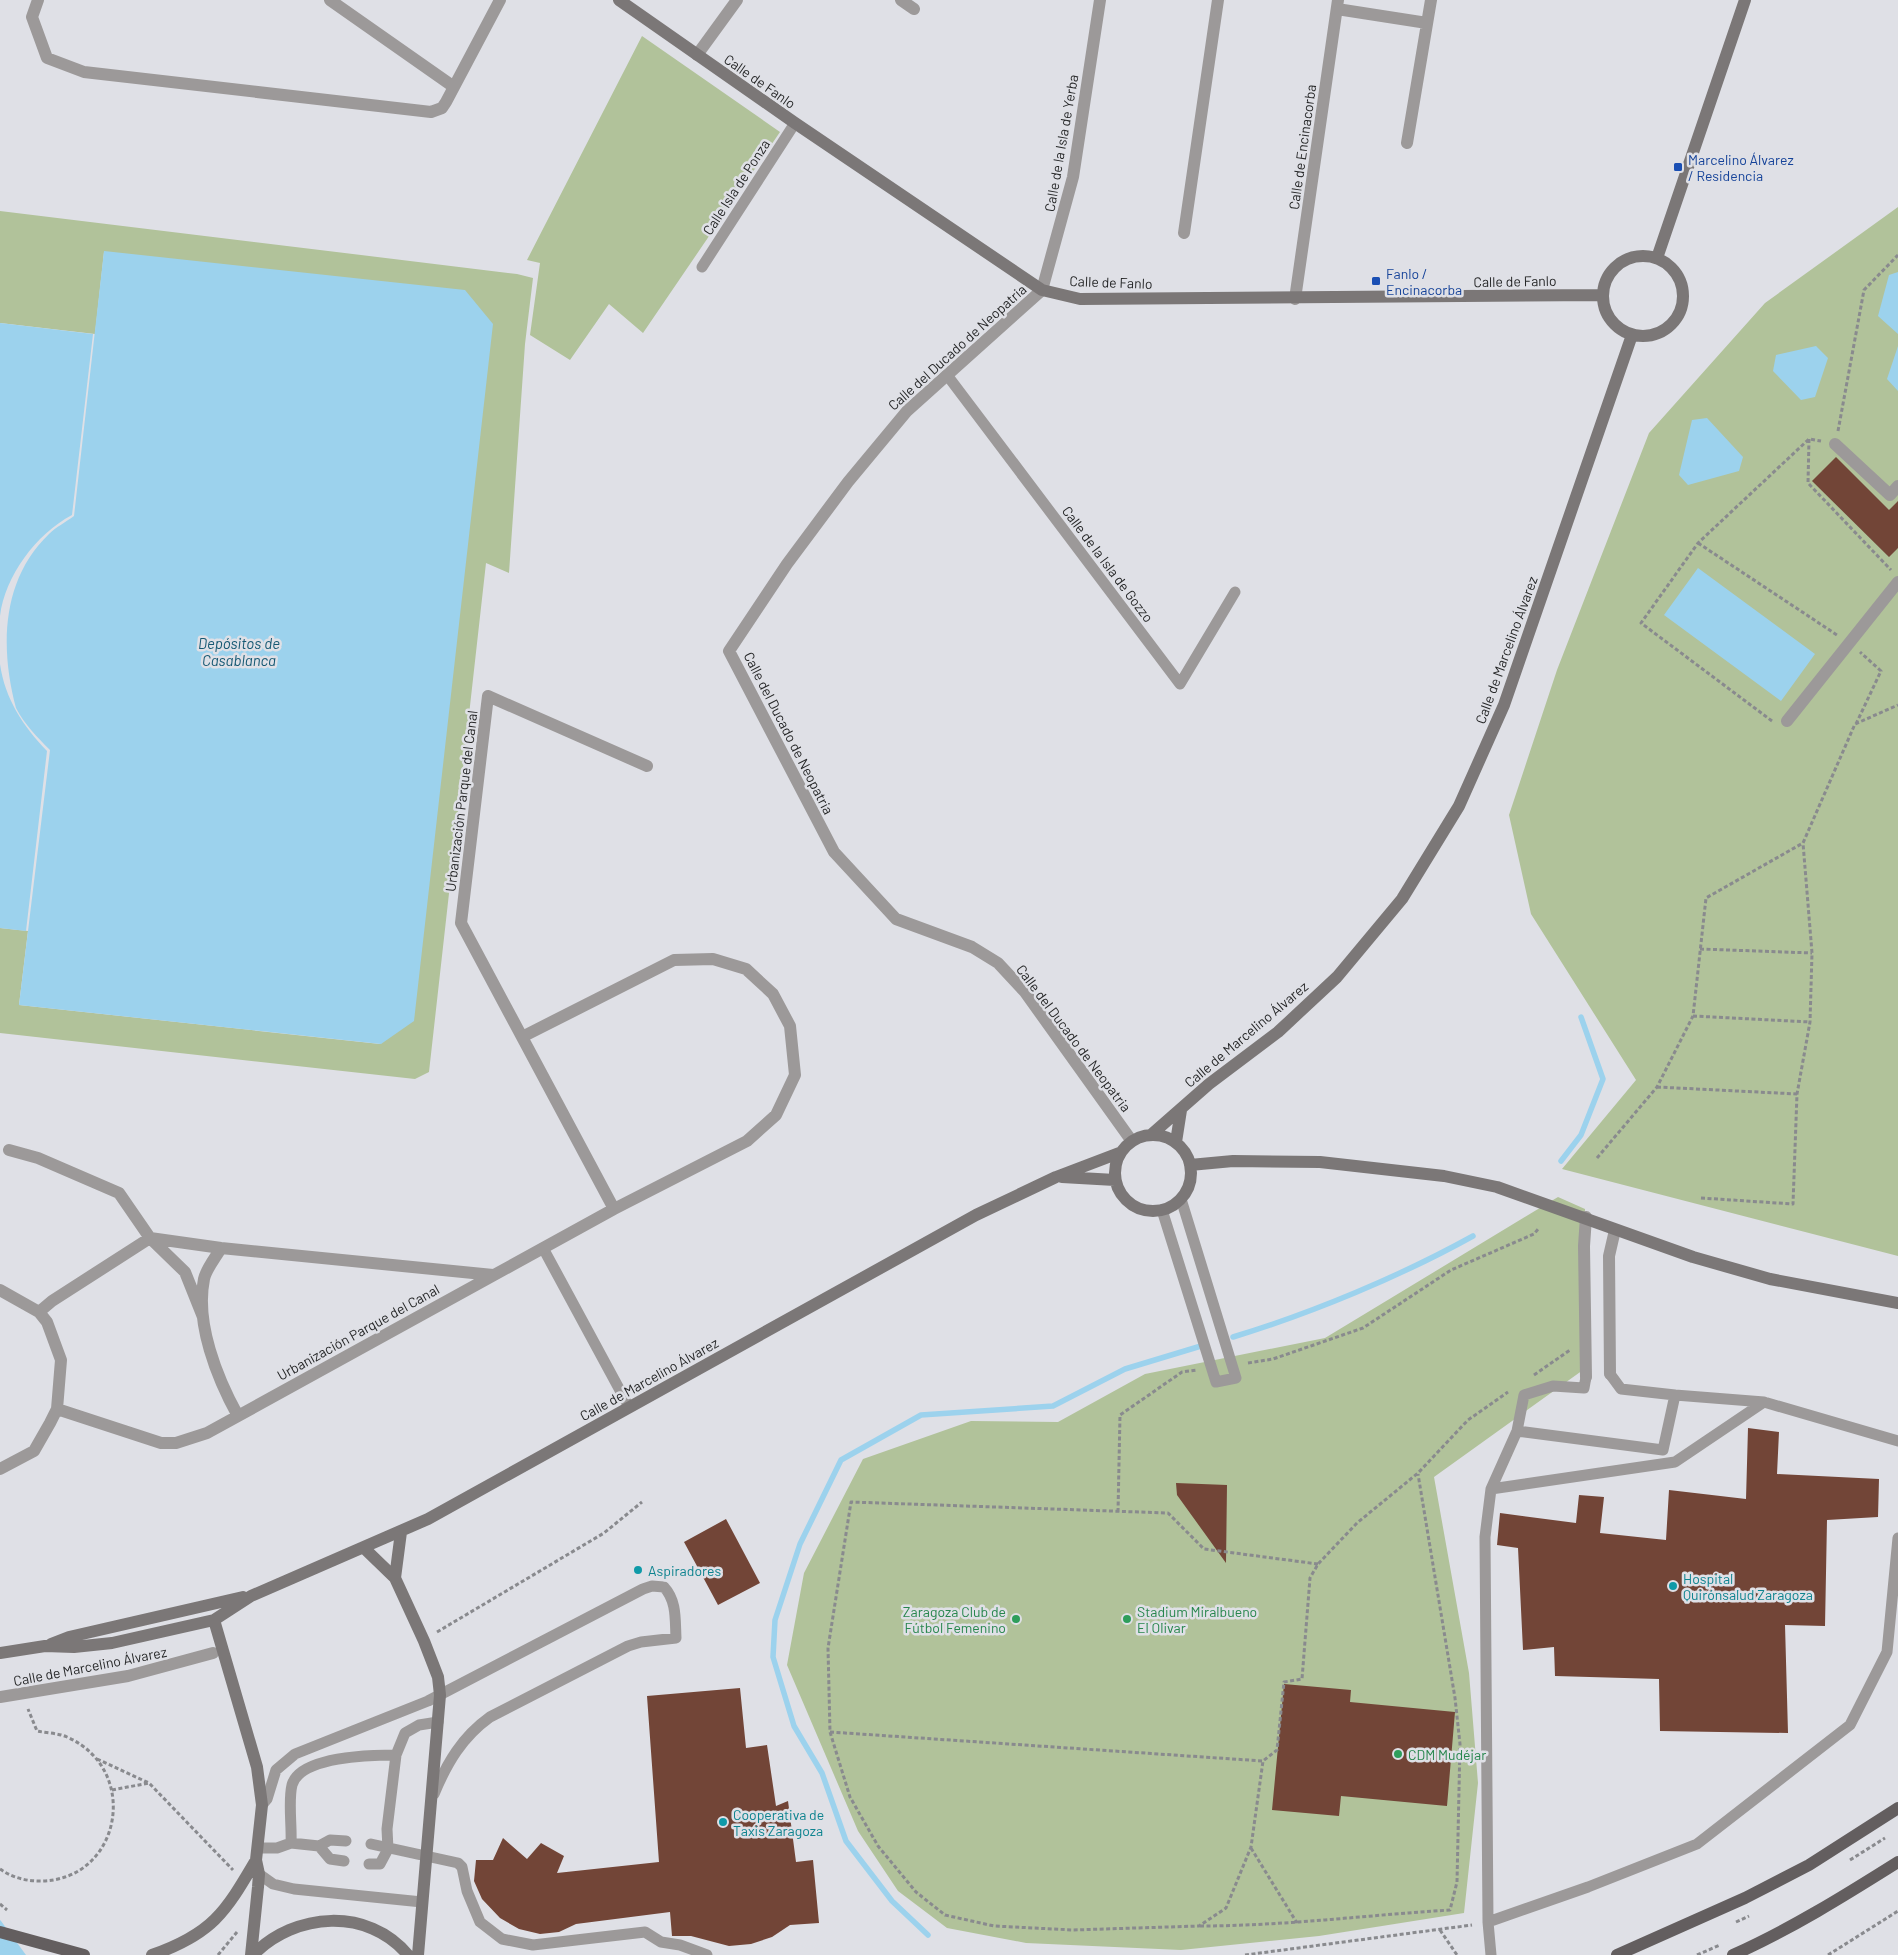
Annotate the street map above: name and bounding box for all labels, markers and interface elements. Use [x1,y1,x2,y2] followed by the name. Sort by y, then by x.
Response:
[721,50,799,112] street label: Calle de Fanlo
[1041,73,1081,213] street label: Calle de la Isla de Yerba
[1285,83,1319,211] street label: Calle de Encinacorba
[699,136,773,238] street label: Calle Isla de Ponza
[1688,151,1794,184] place label: Marcelino Álvarez / Residencia
[1672,161,1684,173] marker: Marcelino Álvarez / Residencia
[1386,265,1462,298] place label: Fanlo / Encinacorba
[1069,272,1153,292] street label: Calle de Fanlo
[1473,272,1557,290] street label: Calle de Fanlo
[1370,275,1382,287] marker: Fanlo / Encinacorba
[884,280,1030,414] street label: Calle del Ducado de Neopatria
[1059,503,1157,625] street label: Calle de la Isla de Gozzo
[1471,574,1541,726] street label: Calle de Marcelino Álvarez
[198,634,280,669] water label: Depósitos de Casablanca
[741,649,837,817] street label: Calle del Ducado de Neopatria
[441,709,481,893] street label: Urbanización Parque del Canal
[1013,961,1135,1115] street label: Calle del Ducado de Neopatria
[1181,977,1311,1091] street label: Calle de Marcelino Álvarez
[274,1280,442,1384] street label: Urbanización Parque del Canal
[577,1334,721,1424] street label: Calle de Marcelino Álvarez
[648,1562,721,1579] place label: Aspiradores
[632,1564,644,1576] marker: Aspiradores
[1683,1570,1813,1603] place label: Hospital Quirónsalud Zaragoza
[1667,1580,1679,1592] marker: Hospital Quirónsalud Zaragoza
[903,1603,1006,1636] place label: Zaragoza Club de Fútbol Femenino
[1137,1603,1257,1636] place label: Stadium Miralbueno El Olivar
[1010,1613,1022,1625] marker: Zaragoza Club de Fútbol Femenino
[1121,1613,1133,1625] marker: Stadium Miralbueno El Olivar
[12,1643,168,1689] street label: Calle de Marcelino Álvarez
[1408,1746,1486,1763] place label: CDM Mudéjar
[1392,1748,1404,1760] marker: CDM Mudéjar
[733,1806,824,1839] place label: Cooperativa de Taxis Zaragoza
[717,1816,729,1828] marker: Cooperativa de Taxis Zaragoza

